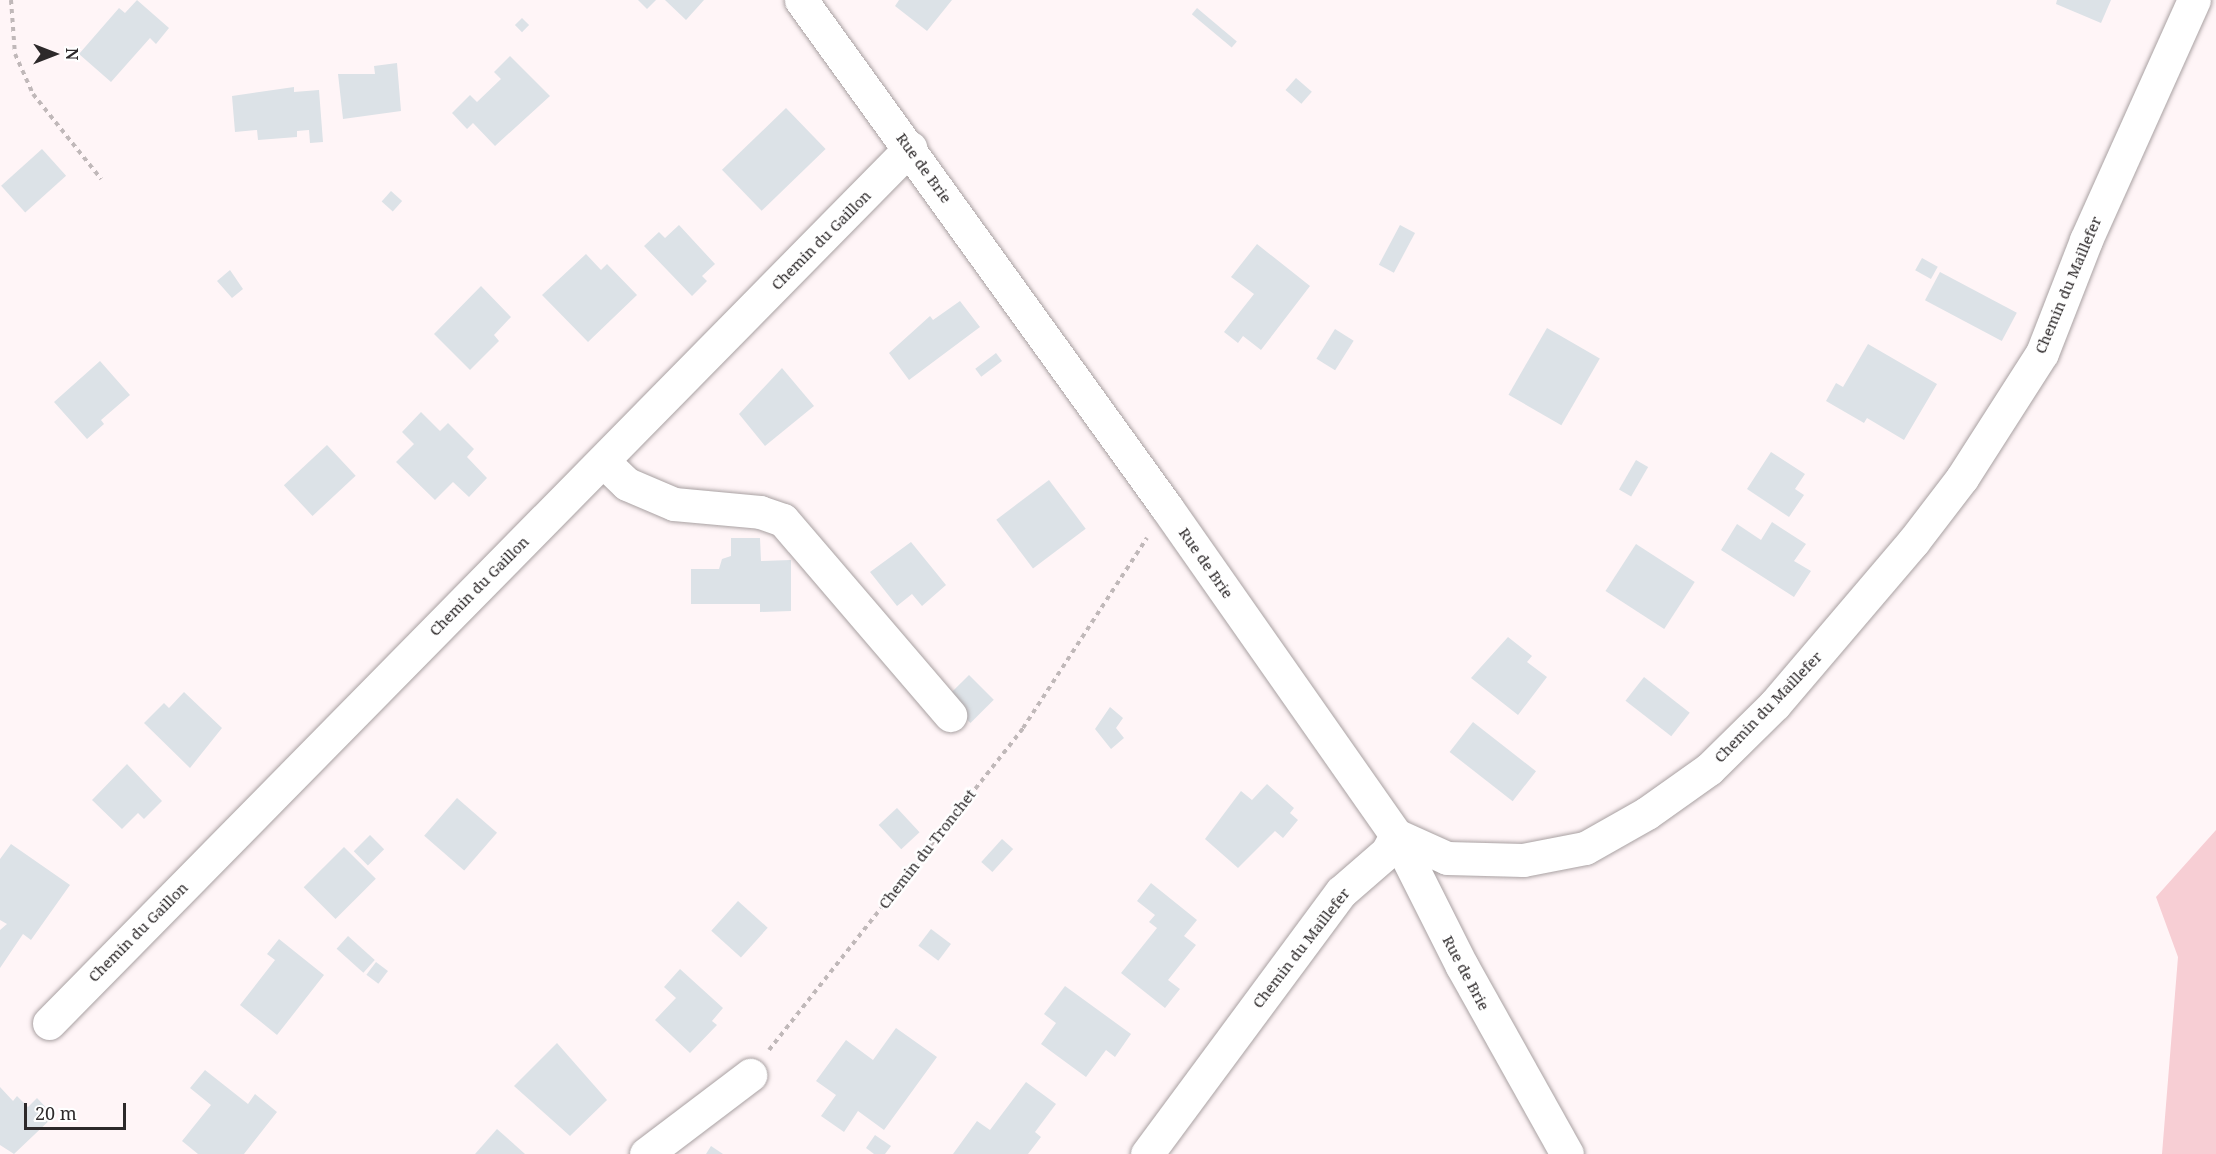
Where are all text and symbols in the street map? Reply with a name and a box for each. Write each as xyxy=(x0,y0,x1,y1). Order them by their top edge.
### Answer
north arrow xyxy=(24,24,84,84)
text: N xyxy=(61,48,83,60)
street label: Rue de Brie xyxy=(893,129,955,207)
street label: Chemin du Gaillon xyxy=(767,186,875,294)
street label: Chemin du Maillefer xyxy=(2031,214,2105,356)
street label: Rue de Brie xyxy=(1175,524,1237,602)
street label: Chemin du Gaillon xyxy=(425,532,533,640)
street label: Chemin du Maillefer xyxy=(1710,648,1826,766)
street label: Chemin du Tronchet xyxy=(875,786,979,912)
street label: Chemin du Gaillon xyxy=(84,878,192,986)
street label: Chemin du Maillefer xyxy=(1249,884,1353,1012)
street label: Rue de Brie xyxy=(1439,933,1493,1013)
scale bar xyxy=(27,1091,129,1129)
text: 20 m xyxy=(35,1101,77,1125)

